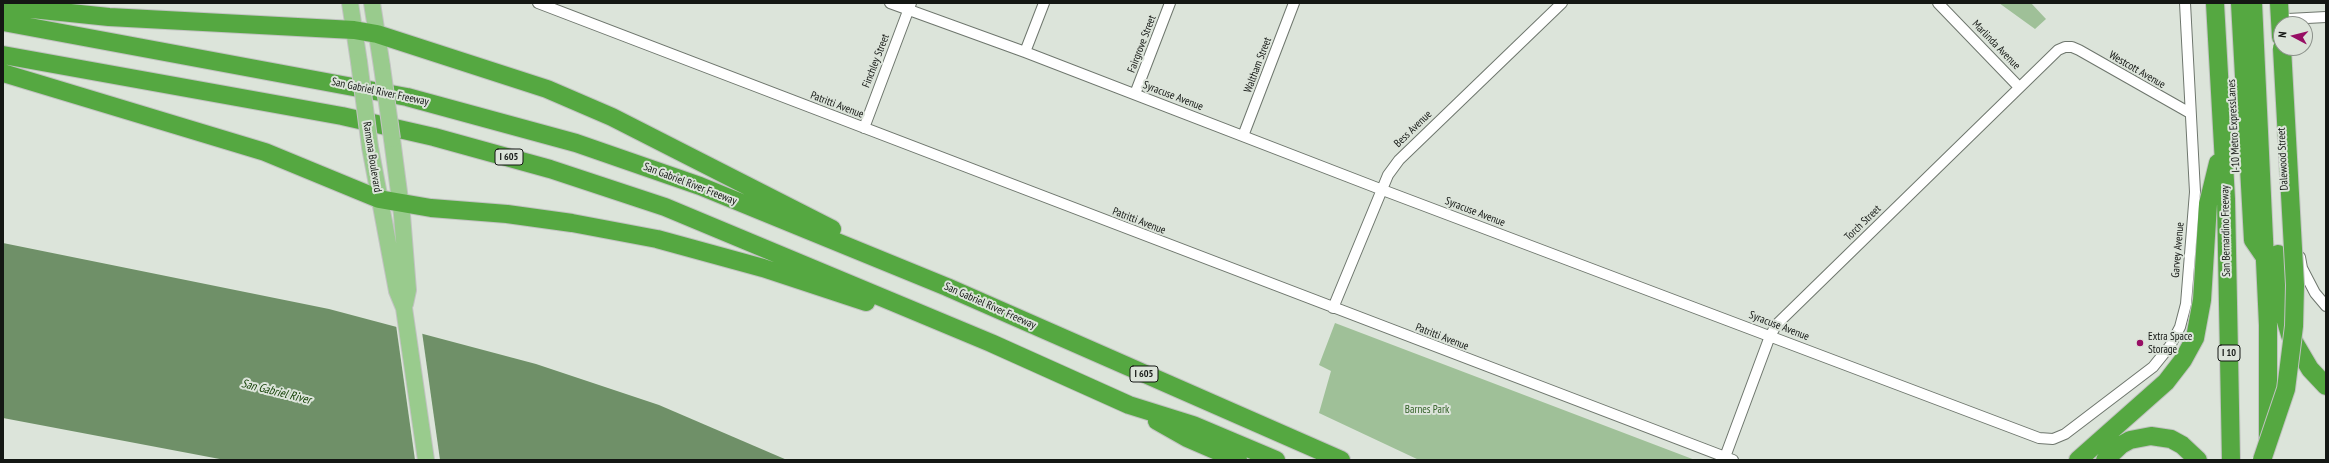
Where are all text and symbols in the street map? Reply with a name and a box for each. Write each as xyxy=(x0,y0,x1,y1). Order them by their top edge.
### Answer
street label: Fairgrove Street xyxy=(1125,13,1159,75)
north arrow xyxy=(2273,16,2313,56)
street label: Marlinda Avenue xyxy=(1969,18,2023,72)
text: N xyxy=(2275,31,2289,38)
street label: Finchley Street xyxy=(860,32,892,90)
street label: Waltham Street xyxy=(1241,35,1275,95)
street label: Westcott Avenue xyxy=(2106,49,2168,91)
street label: San Gabriel River Freeway xyxy=(330,75,430,109)
street label: Syracuse Avenue xyxy=(1141,78,1205,114)
street label: I-10 Metro ExpressLanes xyxy=(2225,79,2243,173)
street label: Patritti Avenue xyxy=(808,89,866,121)
street label: Bess Avenue xyxy=(1391,108,1435,150)
street label: Ramona Boulevard xyxy=(360,121,384,193)
street label: Dalewood Street xyxy=(2275,127,2291,191)
road number: I 605 xyxy=(495,149,523,165)
street label: San Gabriel River Freeway xyxy=(641,160,739,208)
street label: San Bernardino Freeway xyxy=(2219,185,2233,277)
street label: Syracuse Avenue xyxy=(1443,194,1507,230)
street label: Torch Street xyxy=(1842,202,1884,244)
street label: Patritti Avenue xyxy=(1110,205,1168,237)
street label: Garvey Avenue xyxy=(2169,222,2187,278)
street label: San Gabriel River Freeway xyxy=(942,280,1038,332)
street label: Syracuse Avenue xyxy=(1747,308,1811,344)
street label: Patritti Avenue xyxy=(1413,321,1471,353)
place label: Extra Space Storage xyxy=(2148,330,2192,356)
marker: Extra Space Storage xyxy=(2135,338,2145,348)
road number: I 10 xyxy=(2218,345,2240,361)
road number: I 605 xyxy=(1130,366,1158,382)
water label: San Gabriel River xyxy=(240,376,312,408)
park label: Barnes Park xyxy=(1405,403,1449,417)

